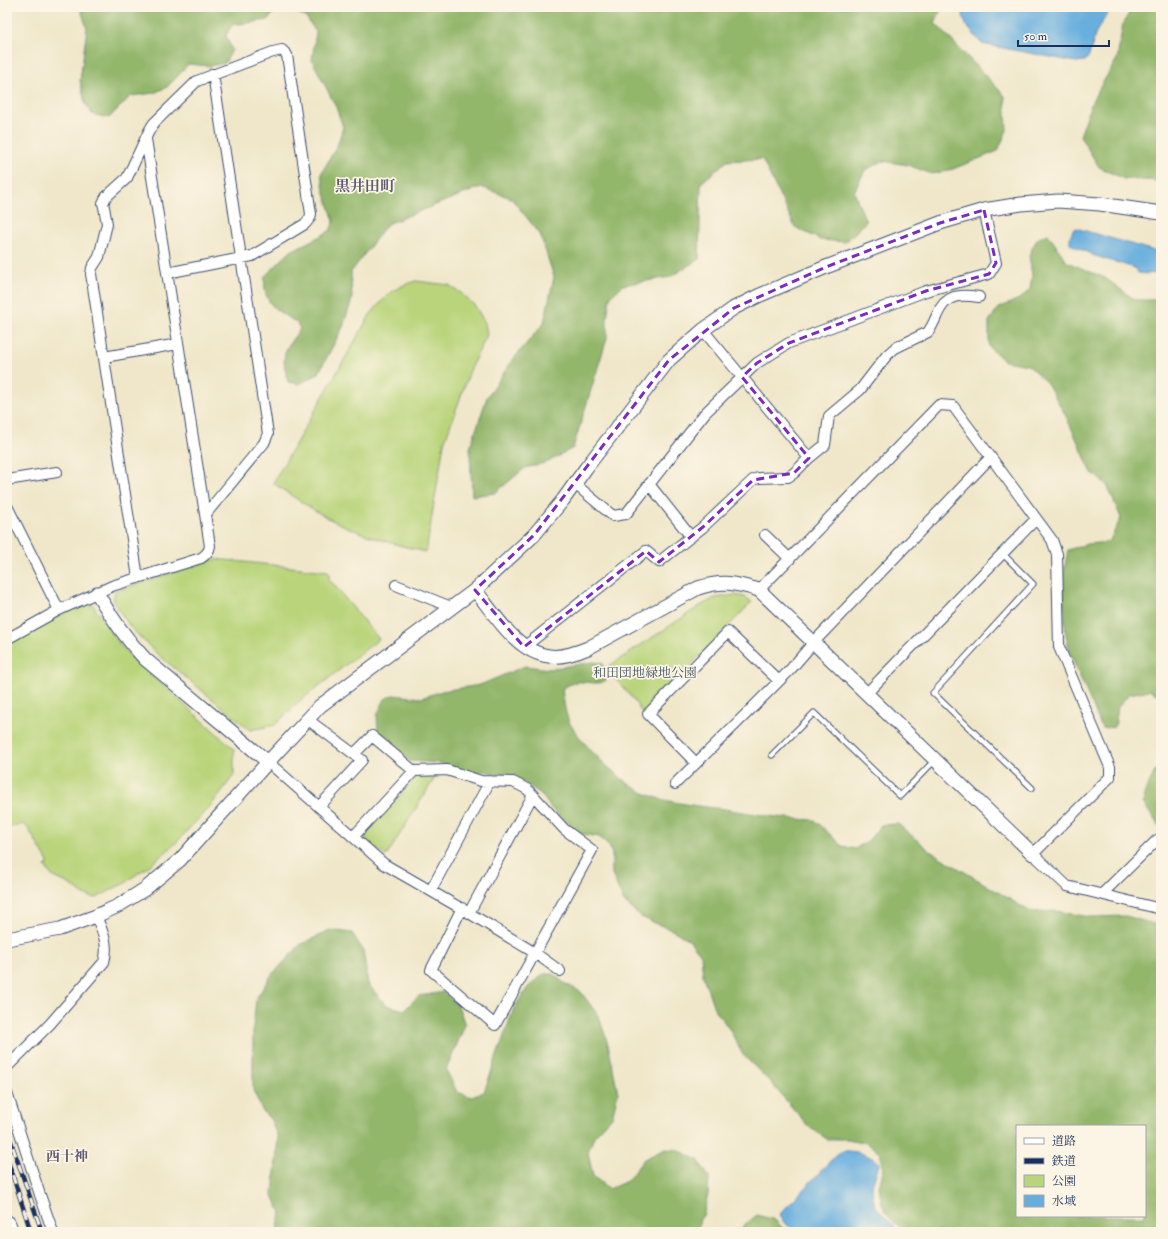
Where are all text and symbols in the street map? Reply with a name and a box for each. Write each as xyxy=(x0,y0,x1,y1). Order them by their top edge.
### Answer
scale bar xyxy=(1018,22,1109,48)
text: 50 m xyxy=(1024,29,1048,44)
district label: 黒井田町 xyxy=(335,177,395,196)
park label: 和田団地緑地公園 xyxy=(593,665,697,681)
legend xyxy=(1016,1125,1146,1217)
text: 道路 xyxy=(1052,1134,1076,1149)
district label: 西十神 xyxy=(46,1148,88,1165)
text: 鉄道 xyxy=(1051,1154,1076,1169)
text: 公園 xyxy=(1052,1174,1076,1189)
text: 水域 xyxy=(1052,1194,1076,1209)

